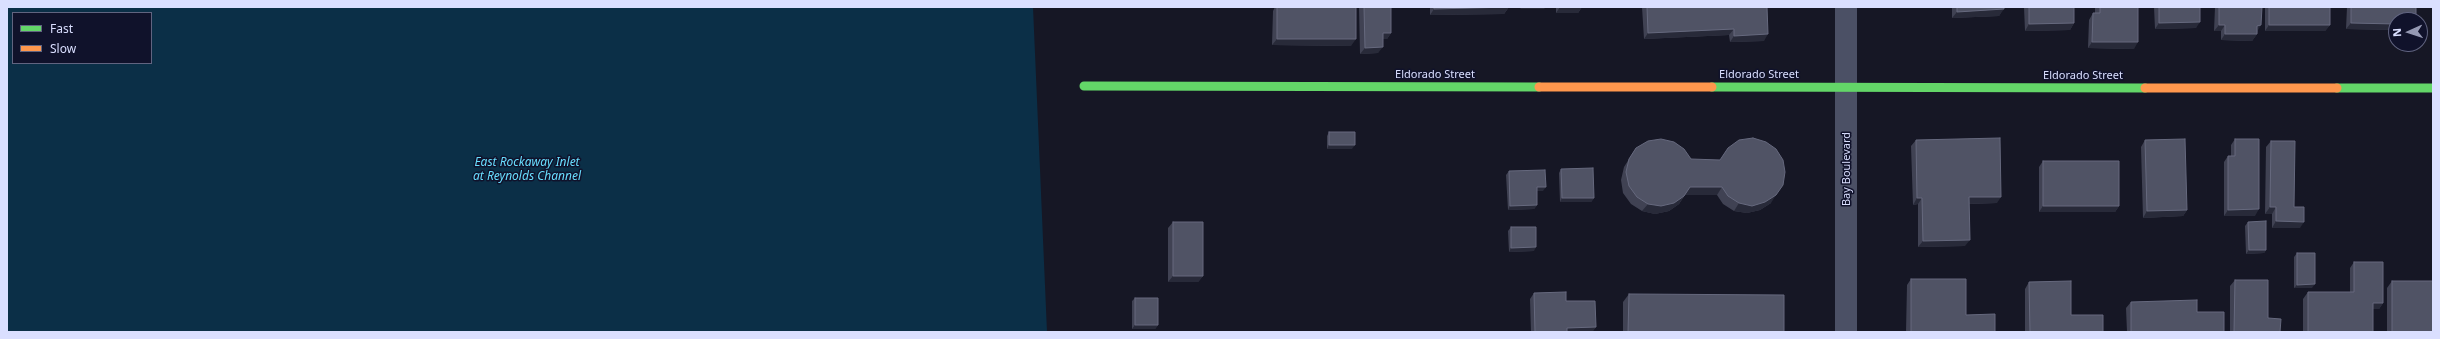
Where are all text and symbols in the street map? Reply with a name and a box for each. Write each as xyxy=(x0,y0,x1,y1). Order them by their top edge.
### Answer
legend xyxy=(12,12,152,64)
north arrow xyxy=(2388,12,2428,52)
text: Fast xyxy=(50,20,73,37)
text: N xyxy=(2389,28,2404,37)
text: Slow xyxy=(50,40,76,57)
street label: Eldorado Street xyxy=(1395,68,1475,82)
street label: Eldorado Street xyxy=(1719,68,1799,82)
street label: Eldorado Street xyxy=(2043,69,2123,83)
street label: Bay Boulevard xyxy=(1840,132,1854,206)
water label: East Rockaway Inlet at Reynolds Channel xyxy=(473,156,581,184)

